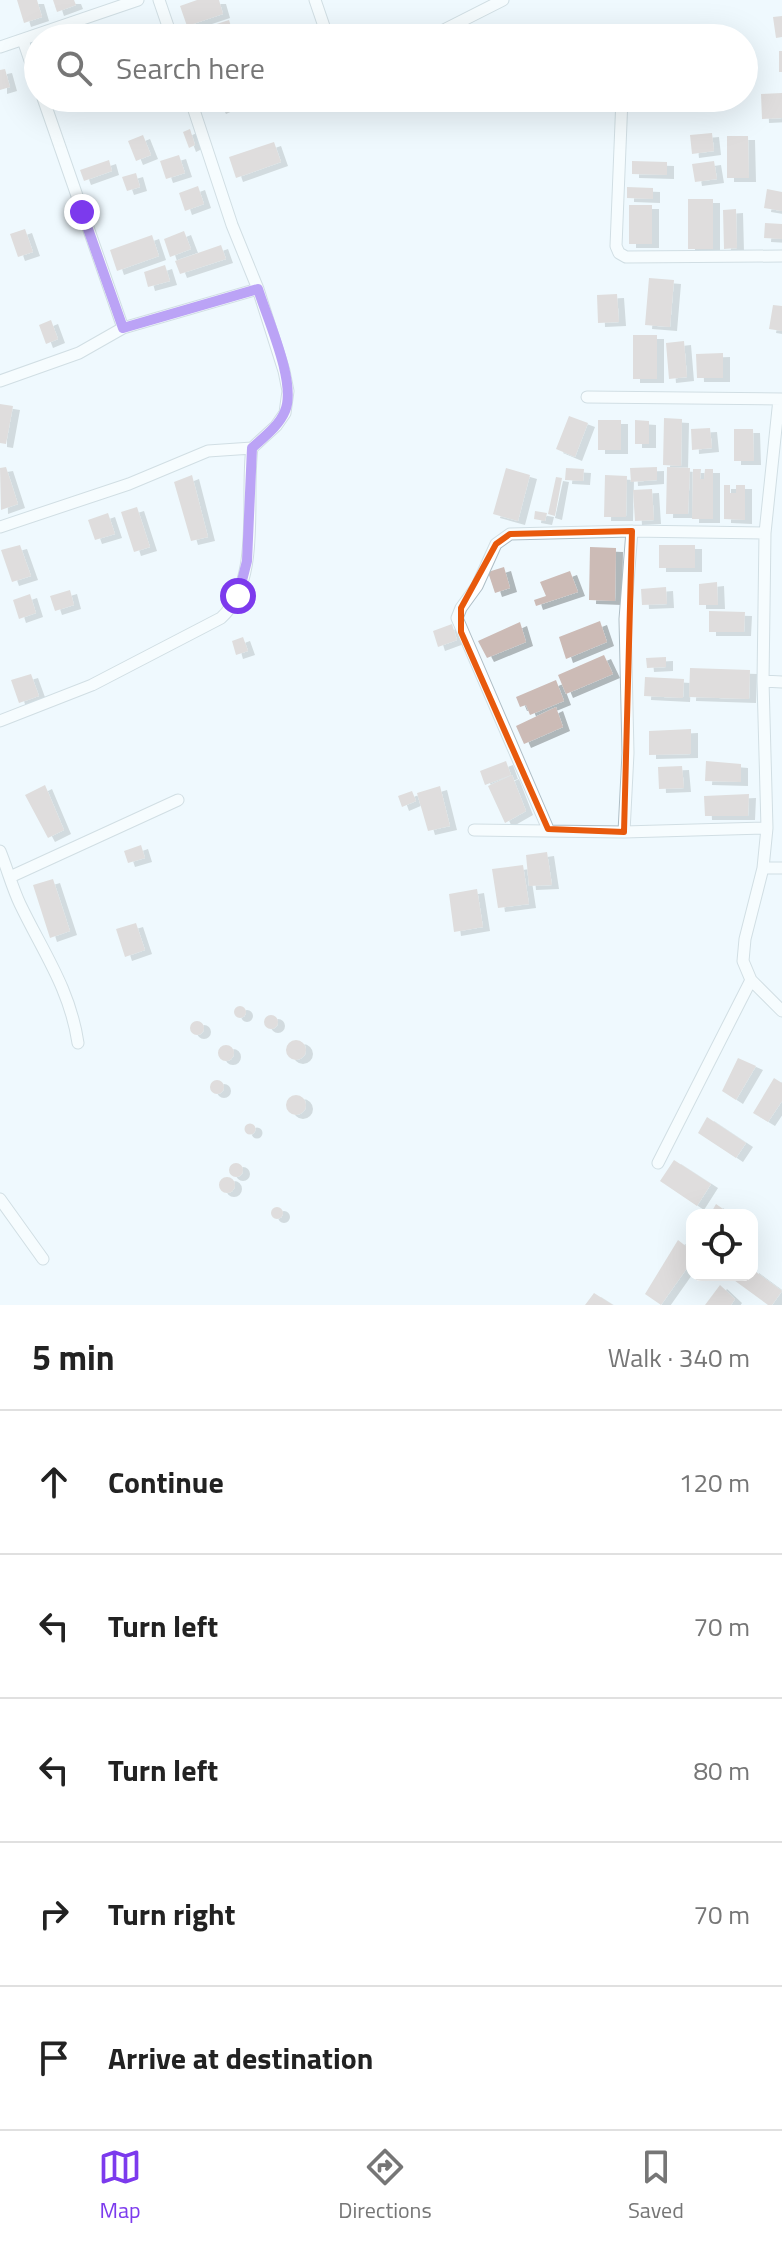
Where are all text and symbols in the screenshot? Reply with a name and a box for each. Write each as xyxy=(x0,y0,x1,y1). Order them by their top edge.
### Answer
search box xyxy=(24,24,758,112)
text: Search here xyxy=(116,45,265,91)
icon: search xyxy=(52,46,96,90)
route end xyxy=(64,194,100,230)
route start xyxy=(220,578,256,614)
map controls xyxy=(686,1209,758,1281)
button: locate xyxy=(686,1209,758,1281)
text: 5 min xyxy=(32,1331,115,1383)
text: Walk · 340 m xyxy=(608,1338,750,1377)
text: Continue xyxy=(108,1459,224,1505)
icon: ahead xyxy=(32,1460,76,1504)
text: 120 m xyxy=(679,1463,750,1502)
text: Turn left xyxy=(108,1603,218,1649)
icon: left xyxy=(32,1604,76,1648)
text: 70 m xyxy=(693,1607,750,1646)
text: Turn left xyxy=(108,1747,218,1793)
icon: left xyxy=(32,1748,76,1792)
text: 80 m xyxy=(693,1751,750,1790)
text: Turn right xyxy=(108,1891,236,1937)
icon: right xyxy=(32,1892,76,1936)
text: 70 m xyxy=(693,1895,750,1934)
text: Arrive at destination xyxy=(108,2035,373,2081)
icon: arrive xyxy=(32,2036,76,2080)
tab: Map xyxy=(98,2145,142,2227)
tab: Directions xyxy=(338,2145,432,2227)
tab: Saved xyxy=(628,2145,684,2227)

